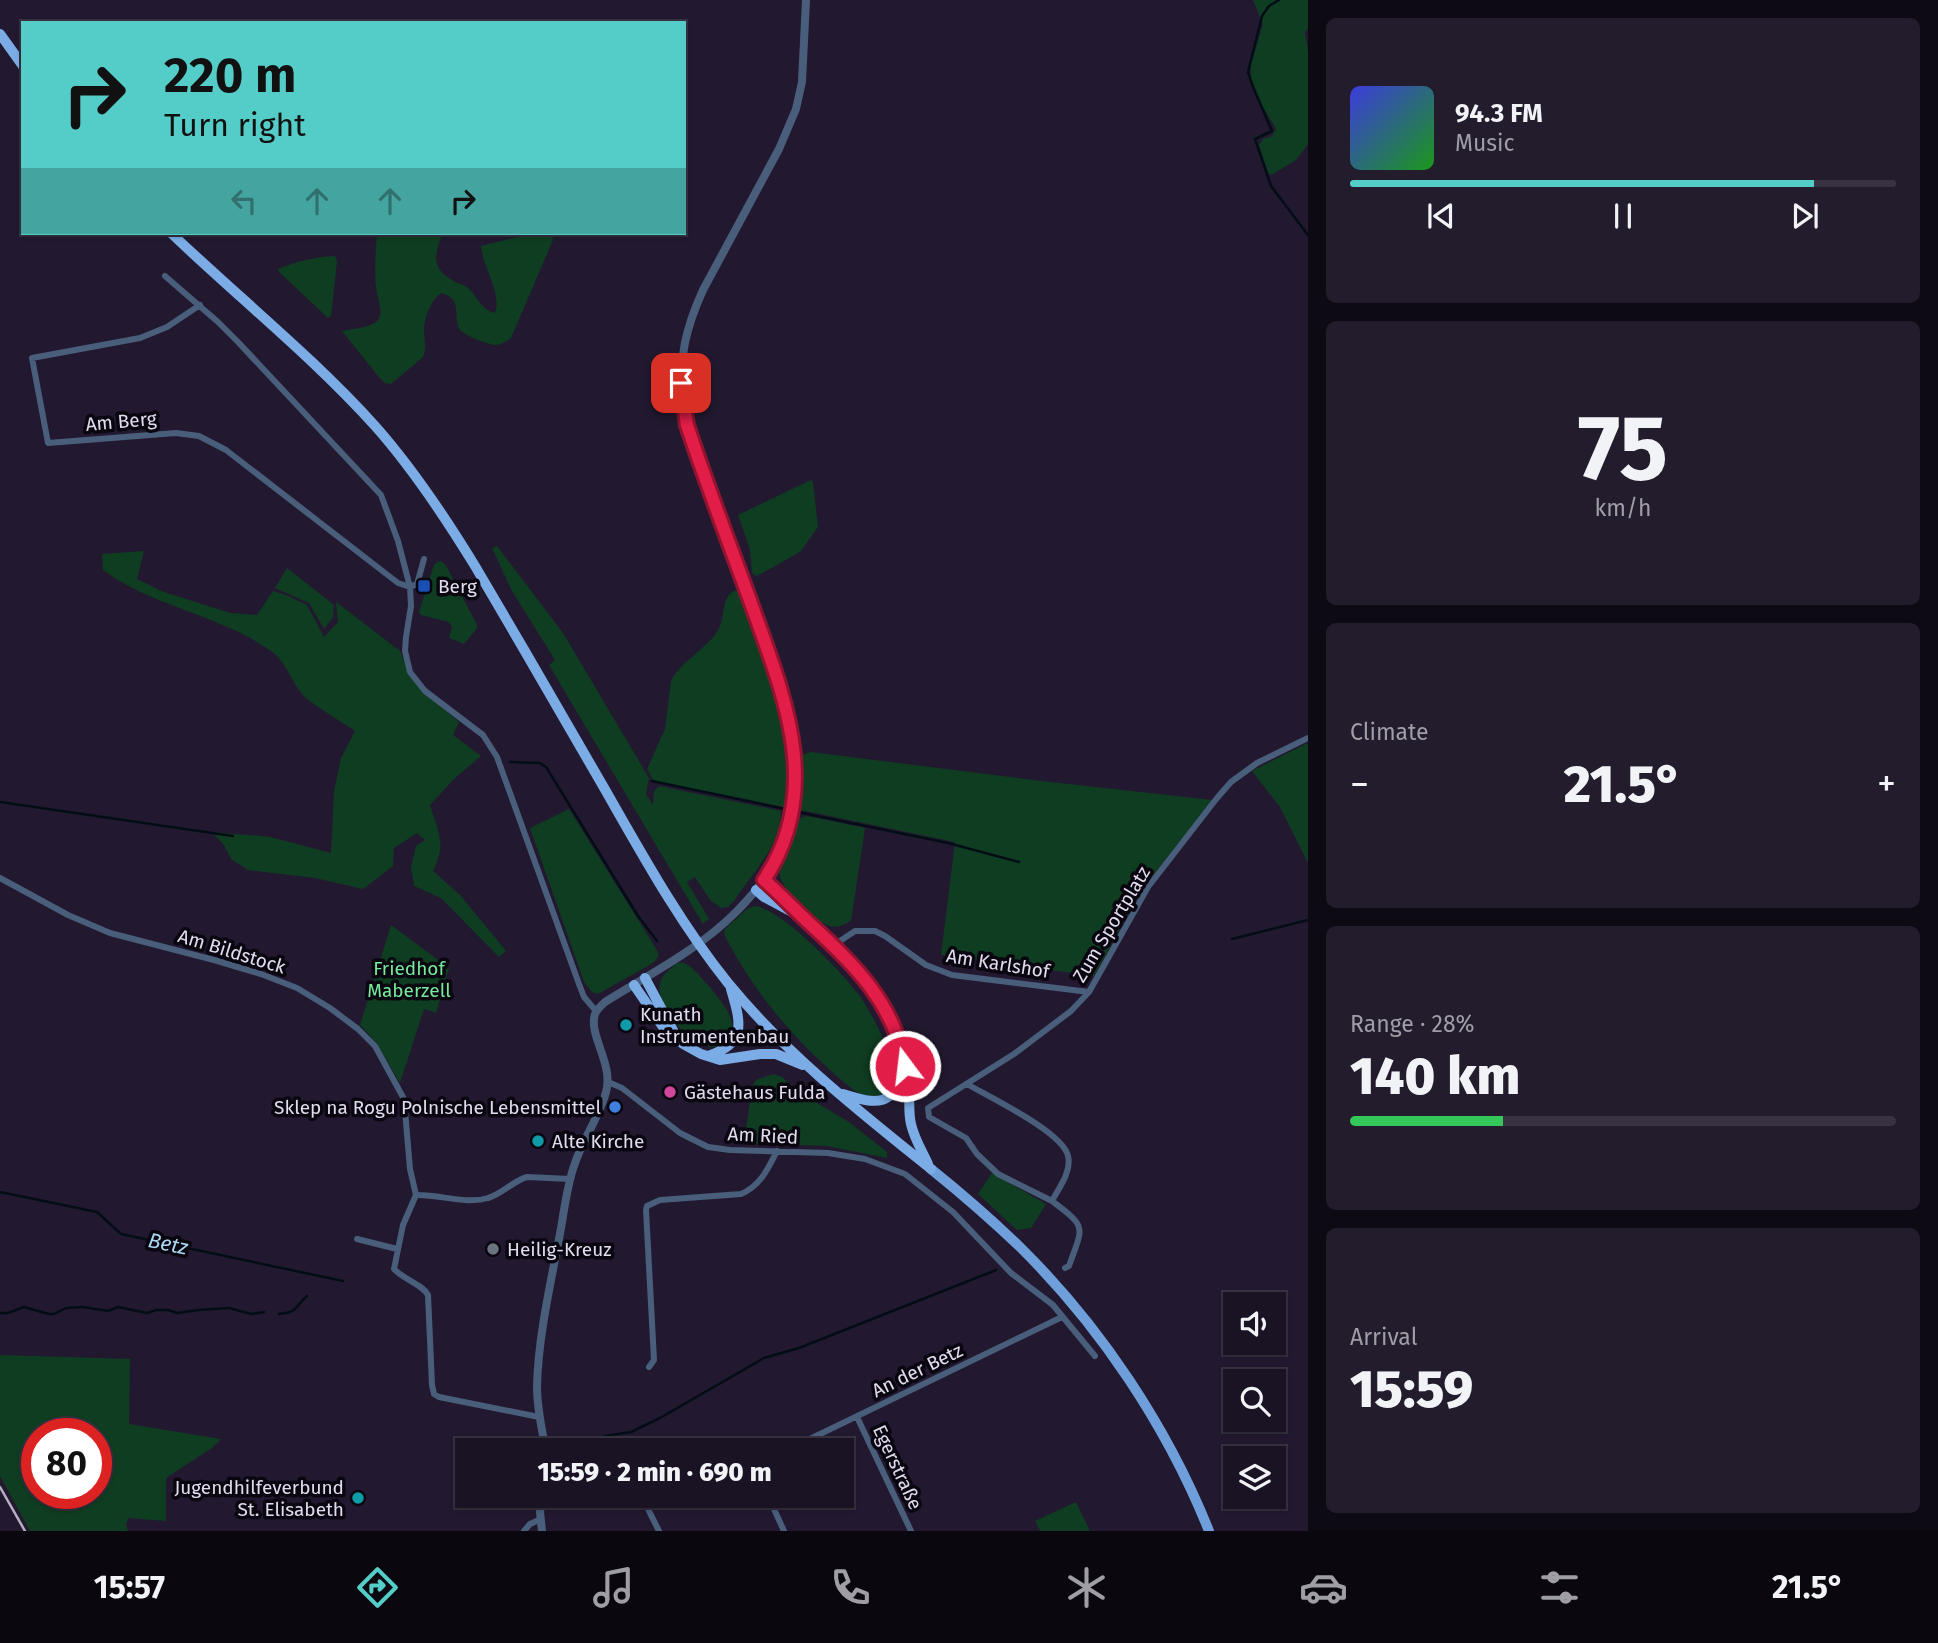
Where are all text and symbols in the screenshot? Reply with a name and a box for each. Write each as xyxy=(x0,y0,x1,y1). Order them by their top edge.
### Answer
text: 220 m xyxy=(164,46,296,105)
icon: right xyxy=(49,49,140,140)
text: 94.3 FM xyxy=(1455,98,1543,129)
text: Turn right xyxy=(164,106,306,144)
text: Music xyxy=(1455,129,1515,157)
icon: left xyxy=(225,182,263,220)
icon: ahead xyxy=(298,182,336,220)
icon: ahead xyxy=(371,182,409,220)
icon: right xyxy=(444,182,482,220)
icon: previous xyxy=(1422,197,1460,235)
icon: pause xyxy=(1604,197,1642,235)
icon: next xyxy=(1786,197,1824,235)
pin xyxy=(651,353,711,413)
icon: arrive xyxy=(662,364,700,402)
text: 75 xyxy=(1578,394,1668,503)
street label: Am Berg xyxy=(85,407,158,436)
text: km/h xyxy=(1595,494,1651,522)
place label: Berg xyxy=(438,575,477,598)
marker: Berg xyxy=(416,578,432,594)
text: Climate xyxy=(1350,718,1429,746)
text: 21.5° xyxy=(1564,753,1682,816)
text: − xyxy=(1350,761,1369,807)
text: + xyxy=(1877,761,1896,807)
street label: Zum Sportplatz xyxy=(1068,862,1155,986)
street label: Am Bildstock xyxy=(175,924,289,979)
street label: Am Karlshof xyxy=(945,944,1053,983)
park label: Friedhof Maberzell xyxy=(367,957,451,1002)
place label: Kunath Instrumentenbau xyxy=(640,1003,789,1048)
text: Range · 28% xyxy=(1350,1010,1475,1038)
marker: Kunath Instrumentenbau xyxy=(618,1017,634,1033)
position arrow xyxy=(868,1029,942,1103)
text: 140 km xyxy=(1350,1045,1520,1108)
place label: Gästehaus Fulda xyxy=(684,1081,825,1104)
marker: Gästehaus Fulda xyxy=(662,1084,678,1100)
place label: Sklep na Rogu Polnische Lebensmittel xyxy=(274,1096,601,1119)
marker: Sklep na Rogu Polnische Lebensmittel xyxy=(607,1099,623,1115)
street label: Am Ried xyxy=(727,1122,799,1149)
place label: Alte Kirche xyxy=(552,1130,644,1153)
marker: Alte Kirche xyxy=(530,1133,546,1149)
water label: Betz xyxy=(146,1227,191,1261)
place label: Heilig-Kreuz xyxy=(507,1238,612,1261)
marker: Heilig-Kreuz xyxy=(485,1241,501,1257)
map controls xyxy=(1223,1292,1286,1509)
button: sound xyxy=(1223,1292,1286,1355)
text: Arrival xyxy=(1350,1323,1417,1351)
street label: An der Betz xyxy=(868,1339,966,1402)
text: 15:59 xyxy=(1350,1358,1473,1421)
button: search xyxy=(1223,1369,1286,1432)
speed limit sign: 80 xyxy=(21,1418,112,1509)
street label: Egerstraße xyxy=(868,1421,927,1513)
button: layers xyxy=(1223,1446,1286,1509)
text: 15:59 · 2 min · 690 m xyxy=(537,1457,772,1488)
place label: Jugendhilfeverbund St. Elisabeth xyxy=(174,1476,344,1521)
marker: Jugendhilfeverbund St. Elisabeth xyxy=(350,1490,366,1506)
icon: directions xyxy=(353,1563,402,1612)
icon: music xyxy=(589,1563,638,1612)
icon: phone xyxy=(826,1563,875,1612)
icon: climate xyxy=(1062,1563,1111,1612)
icon: car xyxy=(1299,1563,1348,1612)
icon: filters xyxy=(1535,1563,1584,1612)
text: 15:57 xyxy=(94,1568,165,1606)
text: 21.5° xyxy=(1772,1568,1844,1606)

